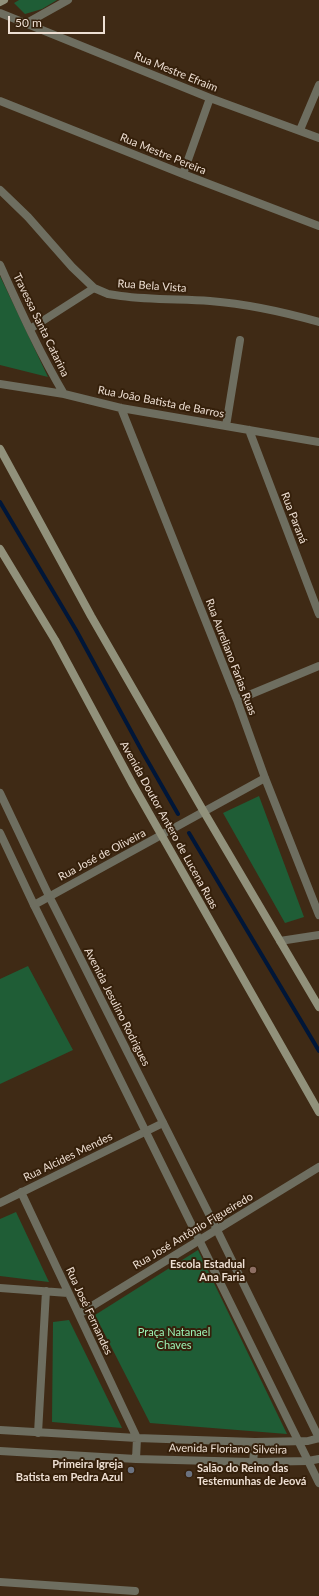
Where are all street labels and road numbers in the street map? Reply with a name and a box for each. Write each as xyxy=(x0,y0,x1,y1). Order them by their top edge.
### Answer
street label: Rua Mestre Efraim xyxy=(132,49,220,95)
street label: Rua Mestre Pereira xyxy=(118,131,208,177)
street label: Travessa Santa Catarina xyxy=(10,271,72,379)
street label: Rua Bela Vista xyxy=(117,277,187,295)
street label: Rua João Batista de Barros xyxy=(97,383,225,421)
street label: Rua Paraná xyxy=(278,490,310,546)
street label: Rua Aureliano Farias Ruas xyxy=(203,597,259,717)
street label: Avenida Doutor Antero de Lucena Ruas xyxy=(117,739,221,911)
street label: Rua José de Oliveira xyxy=(56,826,148,884)
street label: Avenida Jesulino Rodrigues xyxy=(81,946,153,1068)
street label: Rua Alcides Mendes xyxy=(21,1130,115,1184)
street label: Rua José Antônio Figueiredo xyxy=(131,1190,255,1272)
street label: Rua José Fernandes xyxy=(63,1265,115,1357)
street label: Avenida Floriano Silveira xyxy=(169,1441,287,1457)

